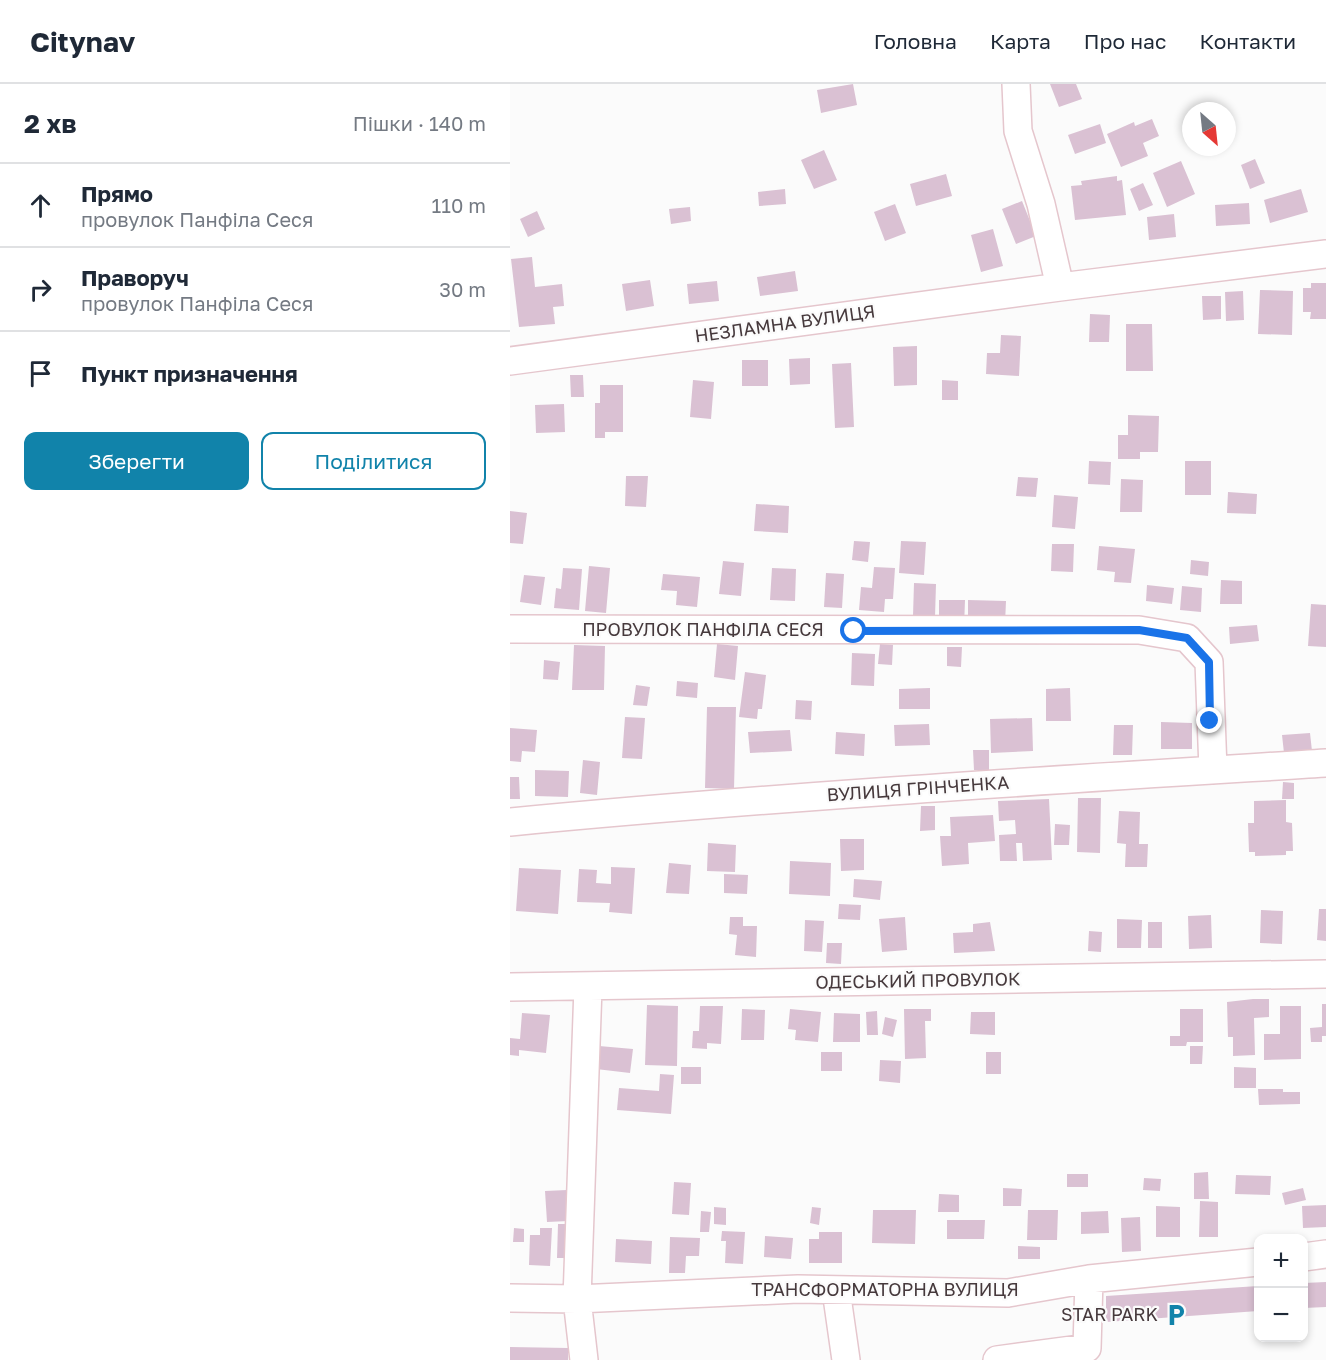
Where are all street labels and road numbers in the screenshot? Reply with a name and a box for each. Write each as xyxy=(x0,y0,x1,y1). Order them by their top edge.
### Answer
street label: НЕЗЛАМНА ВУЛИЦЯ xyxy=(693,299,876,347)
street label: ПРОВУЛОК ПАНФІЛА СЕСЯ xyxy=(582,618,824,640)
street label: ВУЛИЦЯ ГРІНЧЕНКА xyxy=(826,771,1010,805)
street label: ОДЕСЬКИЙ ПРОВУЛОК xyxy=(815,967,1021,993)
street label: ТРАНСФОРМАТОРНА ВУЛИЦЯ xyxy=(751,1278,1019,1300)

